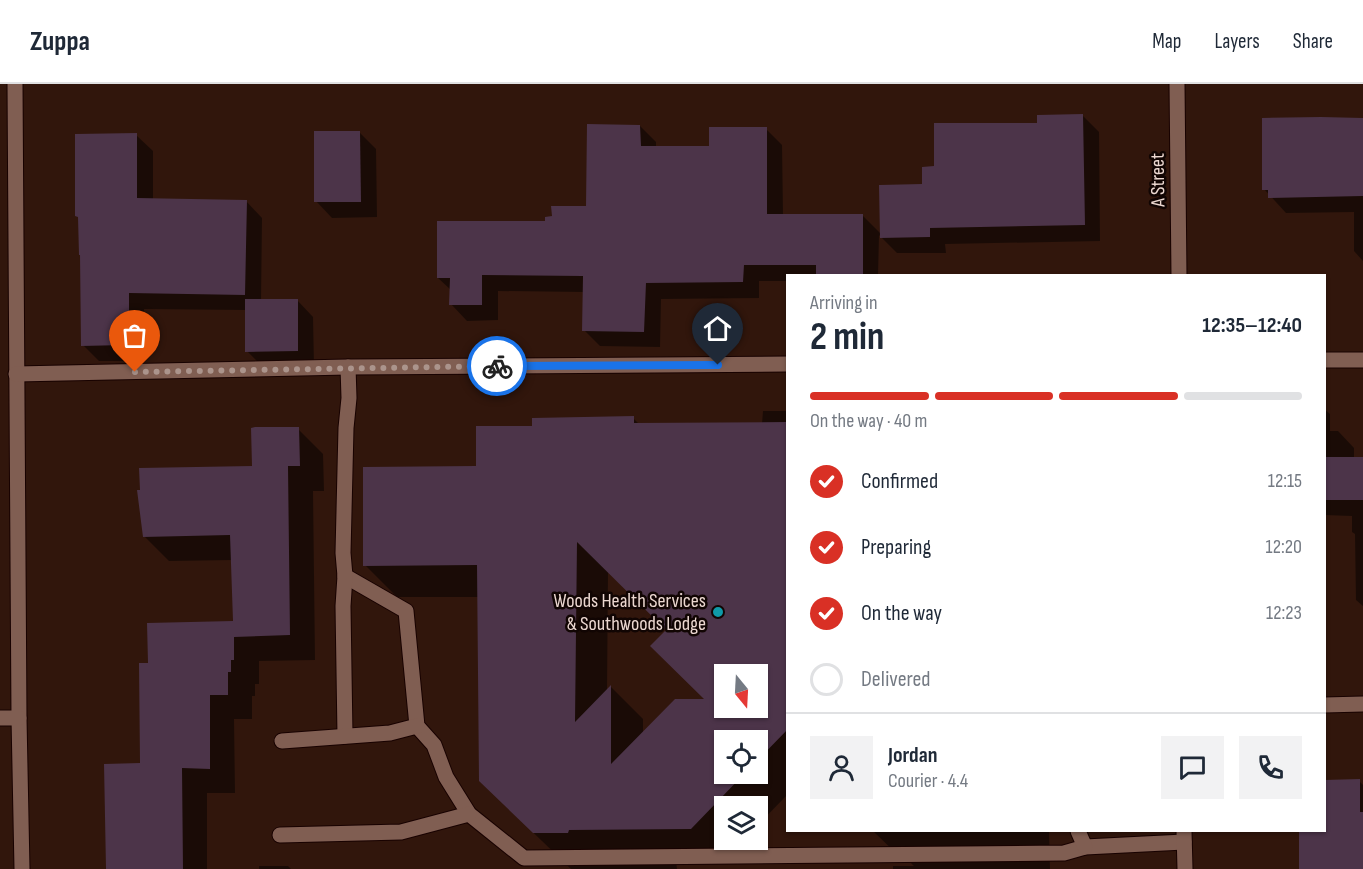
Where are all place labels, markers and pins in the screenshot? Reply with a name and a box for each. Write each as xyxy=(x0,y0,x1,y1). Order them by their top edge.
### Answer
pin xyxy=(692,303,743,365)
pin xyxy=(109,310,160,372)
place label: Woods Health Services & Southwoods Lodge xyxy=(553,589,706,636)
marker: Woods Health Services & Southwoods Lodge xyxy=(711,605,725,619)

